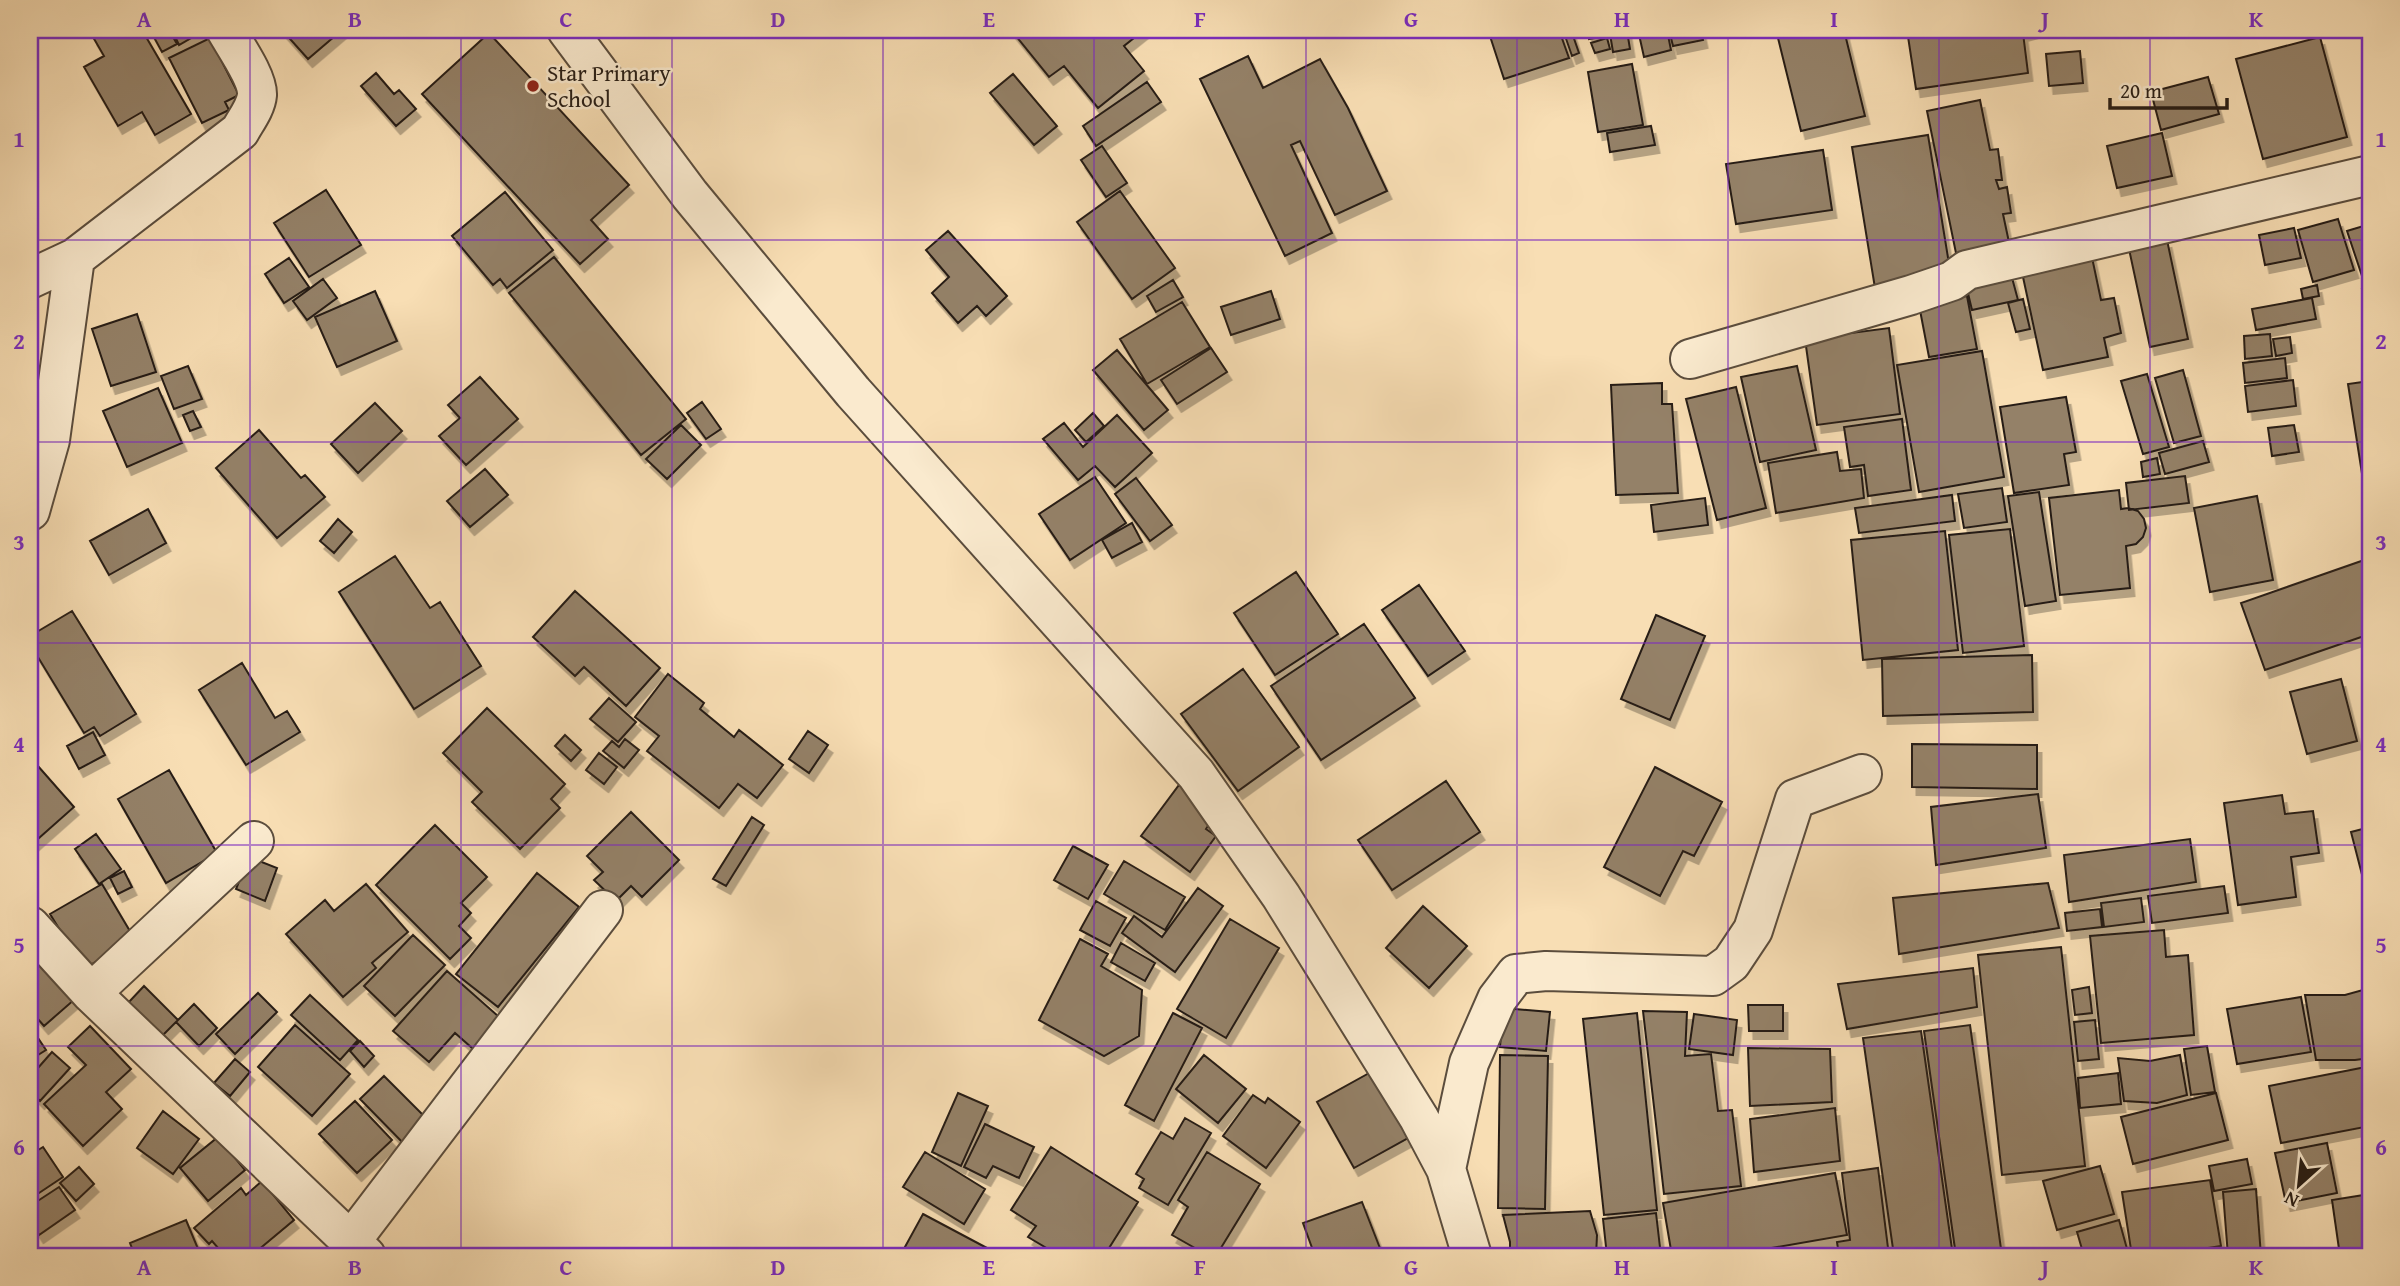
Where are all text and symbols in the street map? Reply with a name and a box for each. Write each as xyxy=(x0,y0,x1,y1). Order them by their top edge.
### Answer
text: A xyxy=(137,2,152,35)
text: B xyxy=(348,2,362,35)
text: C xyxy=(559,2,573,35)
text: D xyxy=(771,2,786,35)
text: E xyxy=(983,2,995,35)
text: F xyxy=(1194,2,1206,35)
text: G xyxy=(1404,2,1418,35)
text: H xyxy=(1614,2,1630,35)
text: I xyxy=(1830,2,1838,35)
text: J xyxy=(2037,2,2049,35)
text: K xyxy=(2249,2,2264,35)
place label: Star Primary School xyxy=(547,56,671,115)
scale bar xyxy=(2110,66,2227,110)
text: 20 m xyxy=(2120,75,2162,106)
marker: Star Primary School xyxy=(525,78,541,94)
text: 1 xyxy=(13,122,25,155)
text: 1 xyxy=(2375,122,2387,155)
text: 2 xyxy=(13,324,25,357)
text: 2 xyxy=(2375,324,2387,357)
text: 3 xyxy=(13,525,25,558)
text: 3 xyxy=(2375,525,2387,558)
text: 4 xyxy=(13,727,25,760)
text: 4 xyxy=(2375,727,2387,760)
text: 5 xyxy=(13,928,25,961)
text: 5 xyxy=(2375,928,2387,961)
text: 6 xyxy=(13,1130,25,1163)
text: 6 xyxy=(2375,1130,2387,1163)
north arrow xyxy=(2264,1150,2334,1220)
text: N xyxy=(2279,1185,2303,1216)
text: A xyxy=(137,1250,152,1283)
text: B xyxy=(348,1250,362,1283)
text: C xyxy=(559,1250,573,1283)
text: D xyxy=(771,1250,786,1283)
text: E xyxy=(983,1250,995,1283)
text: F xyxy=(1194,1250,1206,1283)
text: G xyxy=(1404,1250,1418,1283)
text: H xyxy=(1614,1250,1630,1283)
text: I xyxy=(1830,1250,1838,1283)
text: J xyxy=(2037,1250,2049,1283)
text: K xyxy=(2249,1250,2264,1283)

